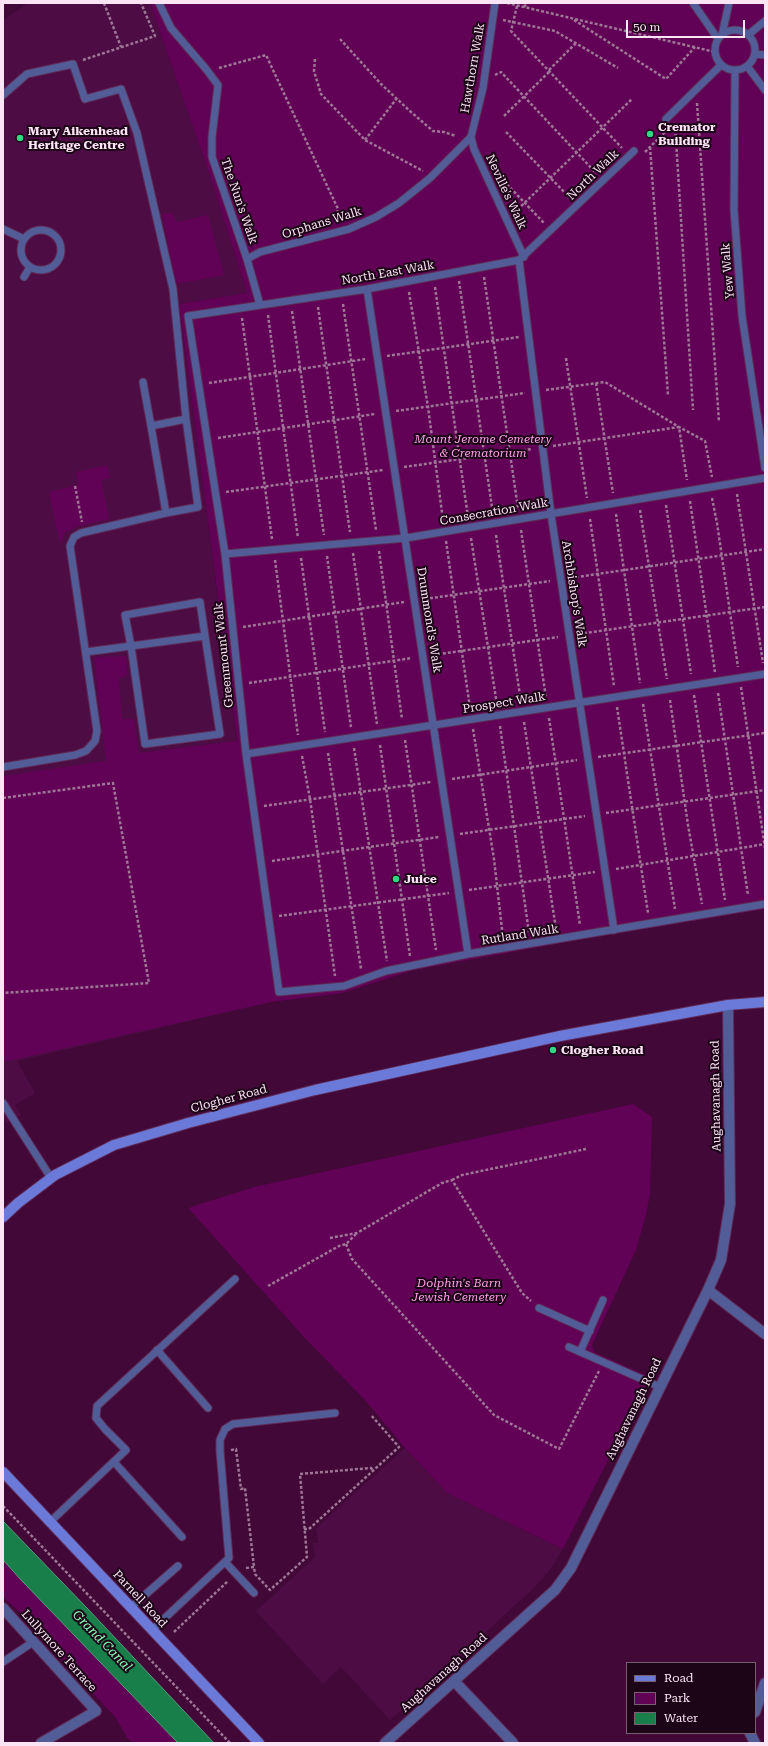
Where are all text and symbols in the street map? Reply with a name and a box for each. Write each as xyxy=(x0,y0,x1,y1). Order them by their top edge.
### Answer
scale bar xyxy=(628,12,747,38)
text: 50 m xyxy=(633,20,660,34)
street label: Hawthorn Walk xyxy=(458,22,488,114)
place label: Cremator Building xyxy=(658,120,715,148)
place label: Mary Aikenhead Heritage Centre xyxy=(28,124,128,152)
marker: Cremator Building xyxy=(645,129,655,139)
marker: Mary Aikenhead Heritage Centre xyxy=(15,133,25,143)
street label: North Walk xyxy=(564,147,622,203)
street label: Neville's Walk xyxy=(482,152,530,232)
street label: The Nun's Walk xyxy=(218,156,260,246)
street label: Orphans Walk xyxy=(280,204,364,242)
street label: Yew Walk xyxy=(718,242,738,300)
street label: North East Walk xyxy=(340,258,436,288)
park label: Mount Jerome Cemetery & Crematorium xyxy=(414,432,552,460)
street label: Consecration Walk xyxy=(439,495,549,529)
street label: Archbishop's Walk xyxy=(558,540,590,648)
street label: Drummond's Walk xyxy=(414,566,444,674)
street label: Greenmount Walk xyxy=(211,602,237,708)
street label: Prospect Walk xyxy=(461,689,547,717)
place label: Juice xyxy=(404,872,437,886)
marker: Juice xyxy=(391,874,401,884)
street label: Rutland Walk xyxy=(480,922,560,948)
street label: Aughavanagh Road xyxy=(708,1040,724,1152)
place label: Clogher Road xyxy=(561,1043,644,1057)
marker: Clogher Road xyxy=(548,1045,558,1055)
street label: Clogher Road xyxy=(189,1082,269,1116)
park label: Dolphin's Barn Jewish Cemetery xyxy=(412,1276,506,1304)
street label: Aughavanagh Road xyxy=(603,1356,665,1462)
street label: Parnell Road xyxy=(110,1567,170,1631)
street label: Lullymore Terrace xyxy=(18,1607,100,1695)
water label: Grand Canal xyxy=(69,1607,135,1675)
street label: Aughavanagh Road xyxy=(398,1630,490,1716)
legend xyxy=(626,1662,756,1734)
text: Road xyxy=(664,1671,693,1685)
text: Park xyxy=(664,1691,690,1705)
text: Water xyxy=(664,1711,698,1725)

